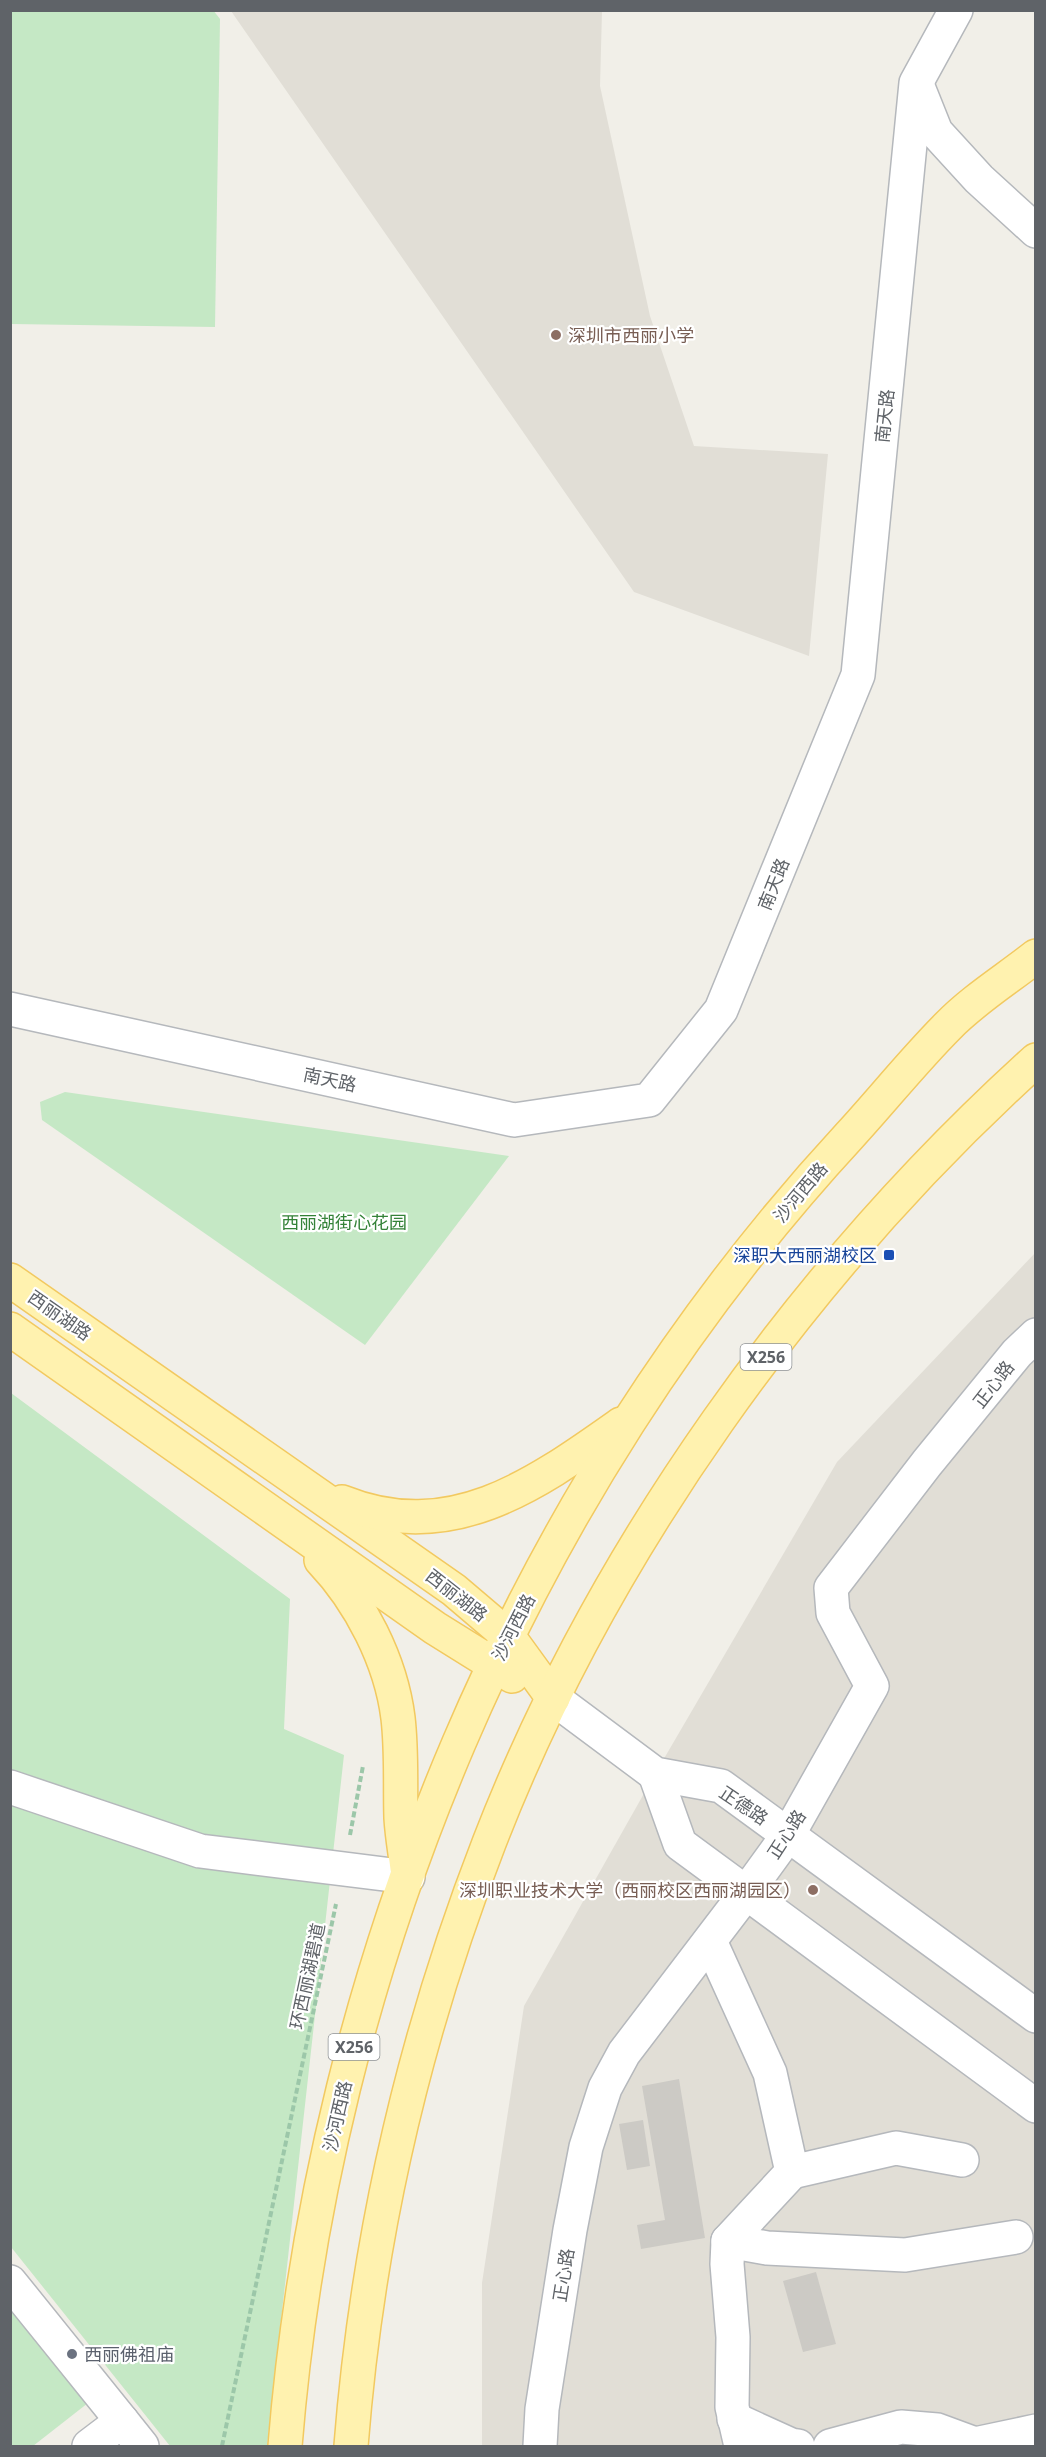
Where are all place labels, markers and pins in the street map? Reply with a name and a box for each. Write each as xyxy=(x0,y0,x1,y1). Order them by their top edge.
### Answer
place label: 深圳市西丽小学 xyxy=(568,323,694,347)
marker: 深圳市西丽小学 xyxy=(549,328,563,342)
place label: 深职大西丽湖校区 xyxy=(733,1243,877,1267)
marker: 深职大西丽湖校区 xyxy=(882,1248,896,1262)
place label: 深圳职业技术大学（西丽校区西丽湖园区） xyxy=(459,1878,801,1902)
marker: 深圳职业技术大学（西丽校区西丽湖园区） xyxy=(806,1883,820,1897)
place label: 西丽佛祖庙 xyxy=(84,2342,174,2366)
marker: 西丽佛祖庙 xyxy=(65,2347,79,2361)

